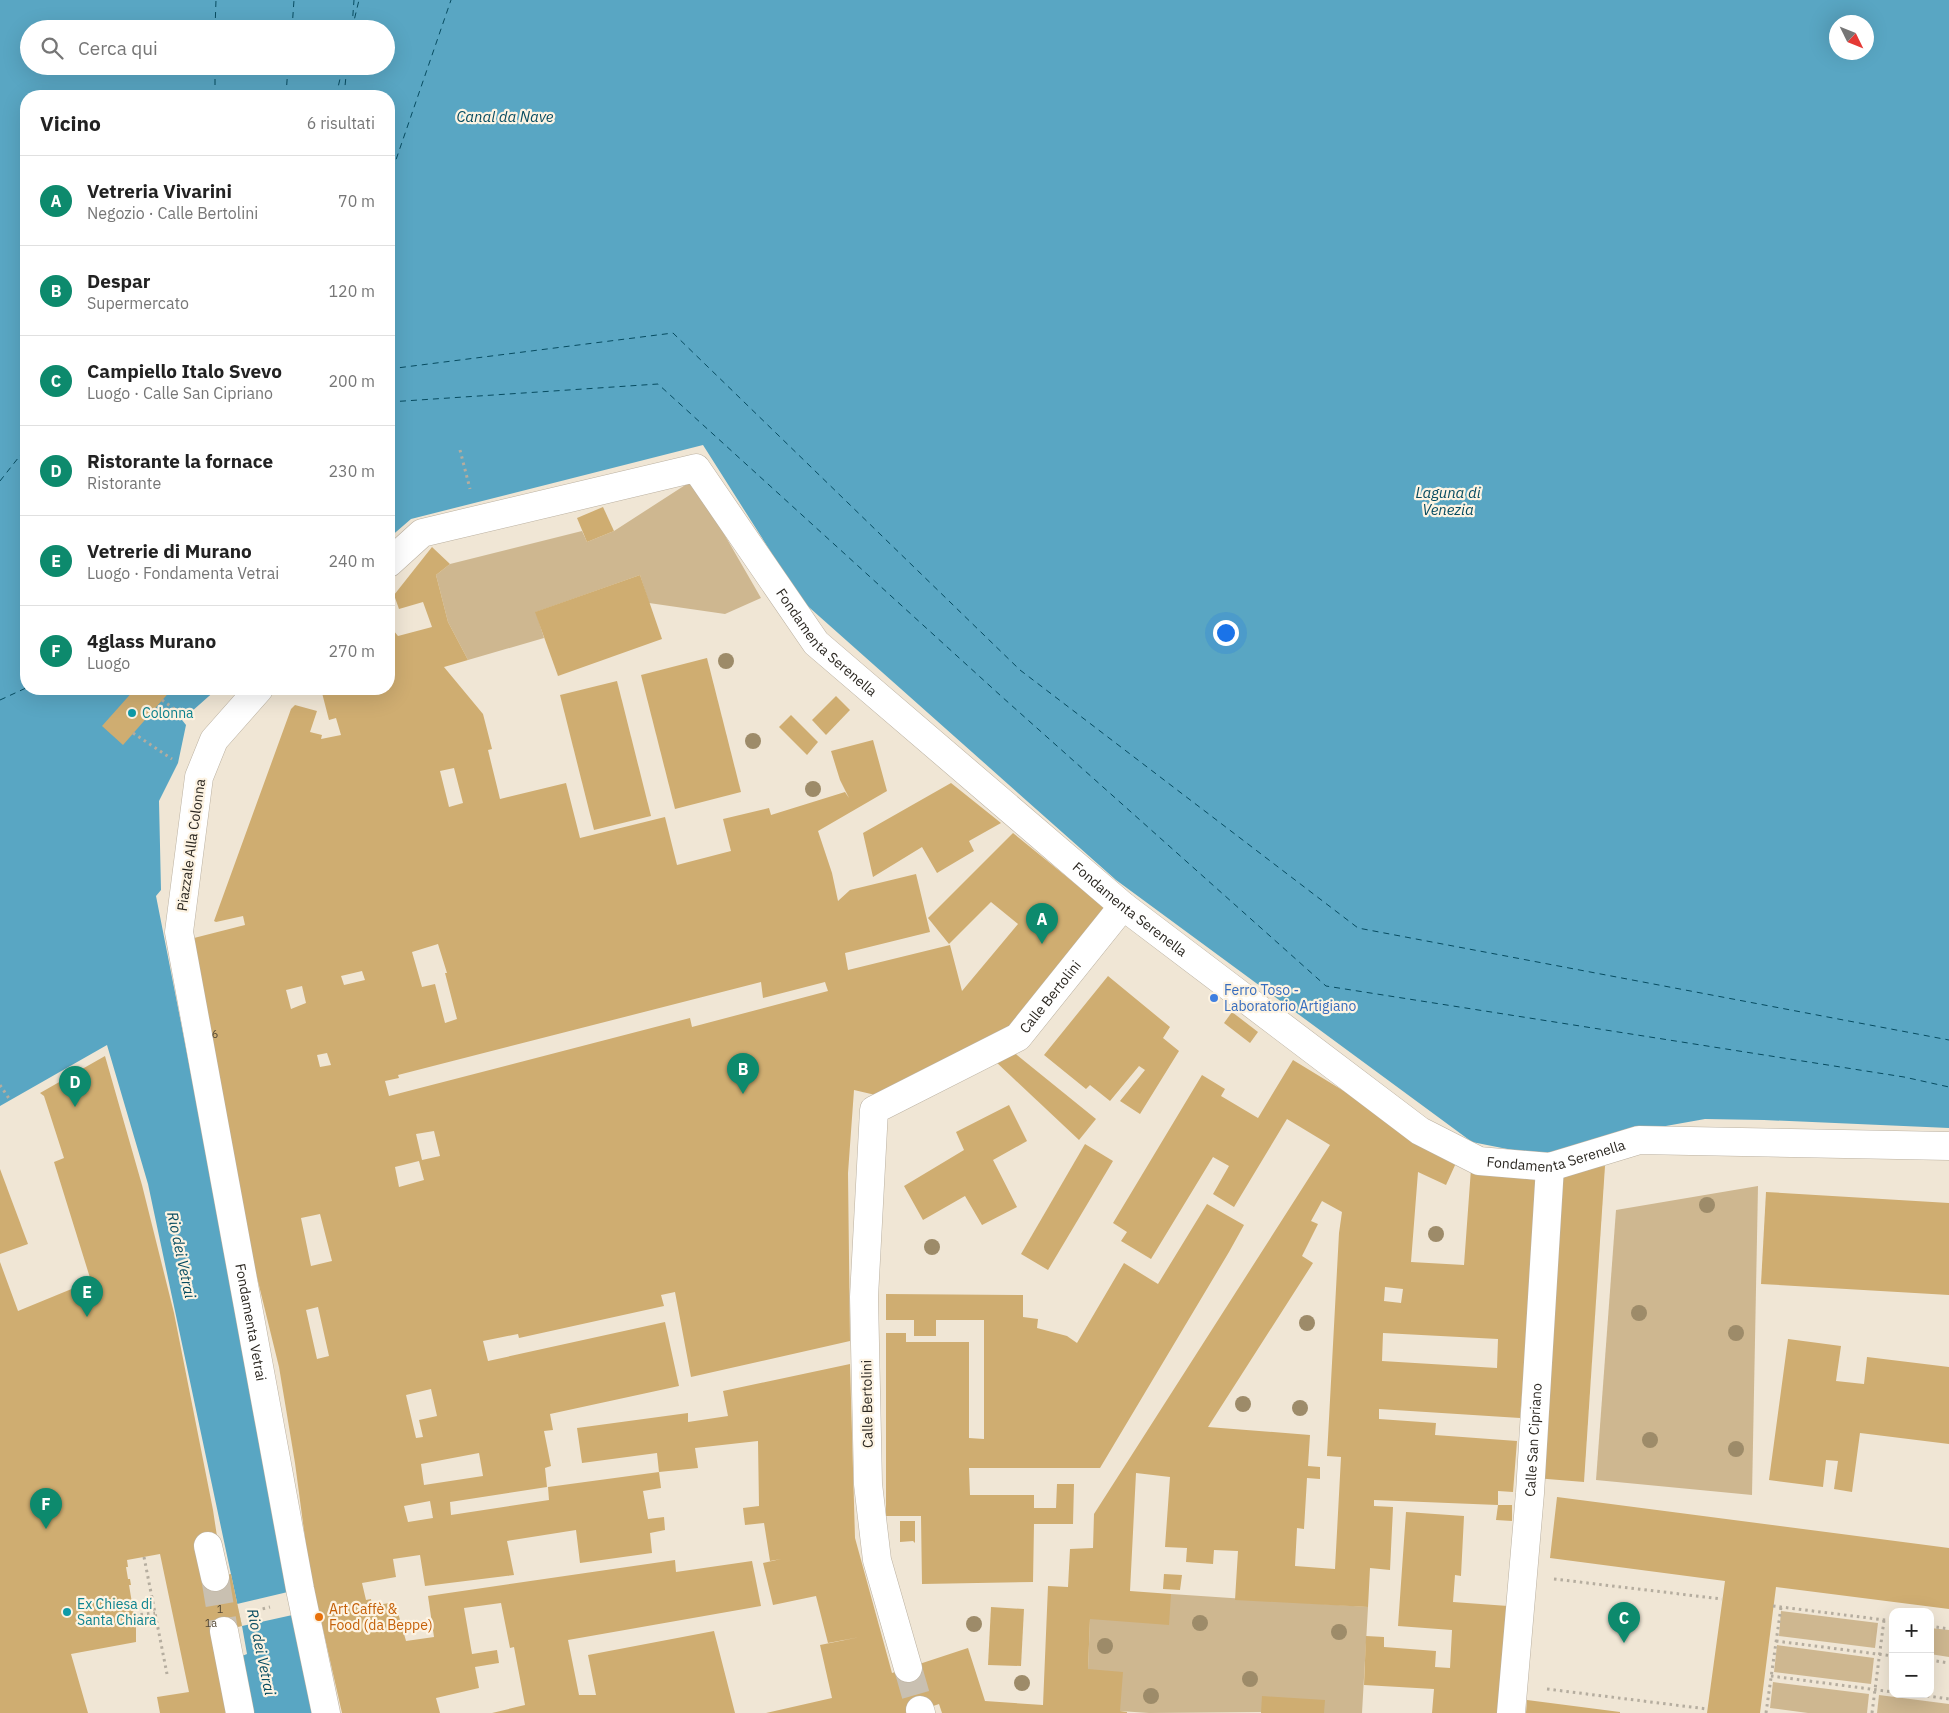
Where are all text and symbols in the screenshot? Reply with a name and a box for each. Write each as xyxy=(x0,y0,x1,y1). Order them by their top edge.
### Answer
north arrow xyxy=(1829,15,1874,60)
search box xyxy=(20,20,395,75)
icon: search xyxy=(38,34,66,62)
text: Cerca qui xyxy=(78,36,158,60)
water label: Canal da Nave xyxy=(456,107,554,126)
text: Vicino xyxy=(40,109,101,137)
text: 6 risultati xyxy=(307,113,375,133)
text: Vetreria Vivarini xyxy=(87,179,232,203)
text: A xyxy=(51,191,61,211)
text: 70 m xyxy=(338,191,375,211)
text: Negozio · Calle Bertolini xyxy=(87,203,258,223)
text: Despar xyxy=(87,269,151,293)
text: B xyxy=(51,281,61,301)
text: 120 m xyxy=(328,281,375,301)
text: Supermercato xyxy=(87,293,189,313)
text: Campiello Italo Svevo xyxy=(87,359,282,383)
text: C xyxy=(51,371,61,391)
text: 200 m xyxy=(328,371,375,391)
text: Luogo · Calle San Cipriano xyxy=(87,383,273,403)
text: Ristorante la fornace xyxy=(87,449,273,473)
text: D xyxy=(50,461,62,481)
text: 230 m xyxy=(328,461,375,481)
text: Ristorante xyxy=(87,473,161,493)
water label: Laguna di Venezia xyxy=(1415,483,1481,519)
text: Vetrerie di Murano xyxy=(87,539,252,563)
text: E xyxy=(51,551,61,571)
text: 240 m xyxy=(328,551,375,571)
text: Luogo · Fondamenta Vetrai xyxy=(87,563,279,583)
street label: Fondamenta Serenella xyxy=(772,585,881,701)
your location xyxy=(1213,620,1239,646)
text: 4glass Murano xyxy=(87,629,216,653)
text: F xyxy=(51,641,61,661)
text: 270 m xyxy=(328,641,375,661)
text: Luogo xyxy=(87,653,130,673)
place label: Colonna xyxy=(142,704,194,722)
marker: Colonna xyxy=(126,707,138,719)
street label: Piazzale Alla Colonna xyxy=(173,777,209,912)
street label: Fondamenta Serenella xyxy=(1069,858,1191,961)
pin: A xyxy=(1026,903,1058,944)
street label: Calle Bertolini xyxy=(1015,957,1085,1037)
place label: Ferro Toso - Laboratorio Artigiano xyxy=(1224,981,1356,1015)
marker: Ferro Toso - Laboratorio Artigiano xyxy=(1208,992,1220,1004)
house number: 6 xyxy=(212,1027,218,1041)
pin: B xyxy=(727,1053,759,1094)
pin: D xyxy=(59,1066,91,1107)
street label: Fondamenta Serenella xyxy=(1486,1136,1628,1176)
water label: Rio dei Vetrai xyxy=(163,1210,200,1300)
street label: Fondamenta Vetrai xyxy=(231,1262,271,1382)
pin: E xyxy=(71,1276,103,1317)
street label: Calle Bertolini xyxy=(857,1360,877,1448)
street label: Calle San Cipriano xyxy=(1521,1382,1546,1497)
pin: F xyxy=(30,1488,62,1529)
place label: Ex Chiesa di Santa Chiara xyxy=(77,1595,157,1629)
place label: Art Caffè & Food (da Beppe) xyxy=(329,1600,433,1634)
house number: 1 xyxy=(217,1602,224,1616)
pin: C xyxy=(1608,1602,1640,1643)
marker: Ex Chiesa di Santa Chiara xyxy=(61,1606,73,1618)
water label: Rio dei Vetrai xyxy=(243,1607,280,1697)
map controls xyxy=(1889,1608,1934,1698)
button: + xyxy=(1889,1608,1934,1653)
marker: Art Caffè & Food (da Beppe) xyxy=(313,1611,325,1623)
house number: 1a xyxy=(205,1616,217,1630)
button: − xyxy=(1889,1653,1934,1698)

